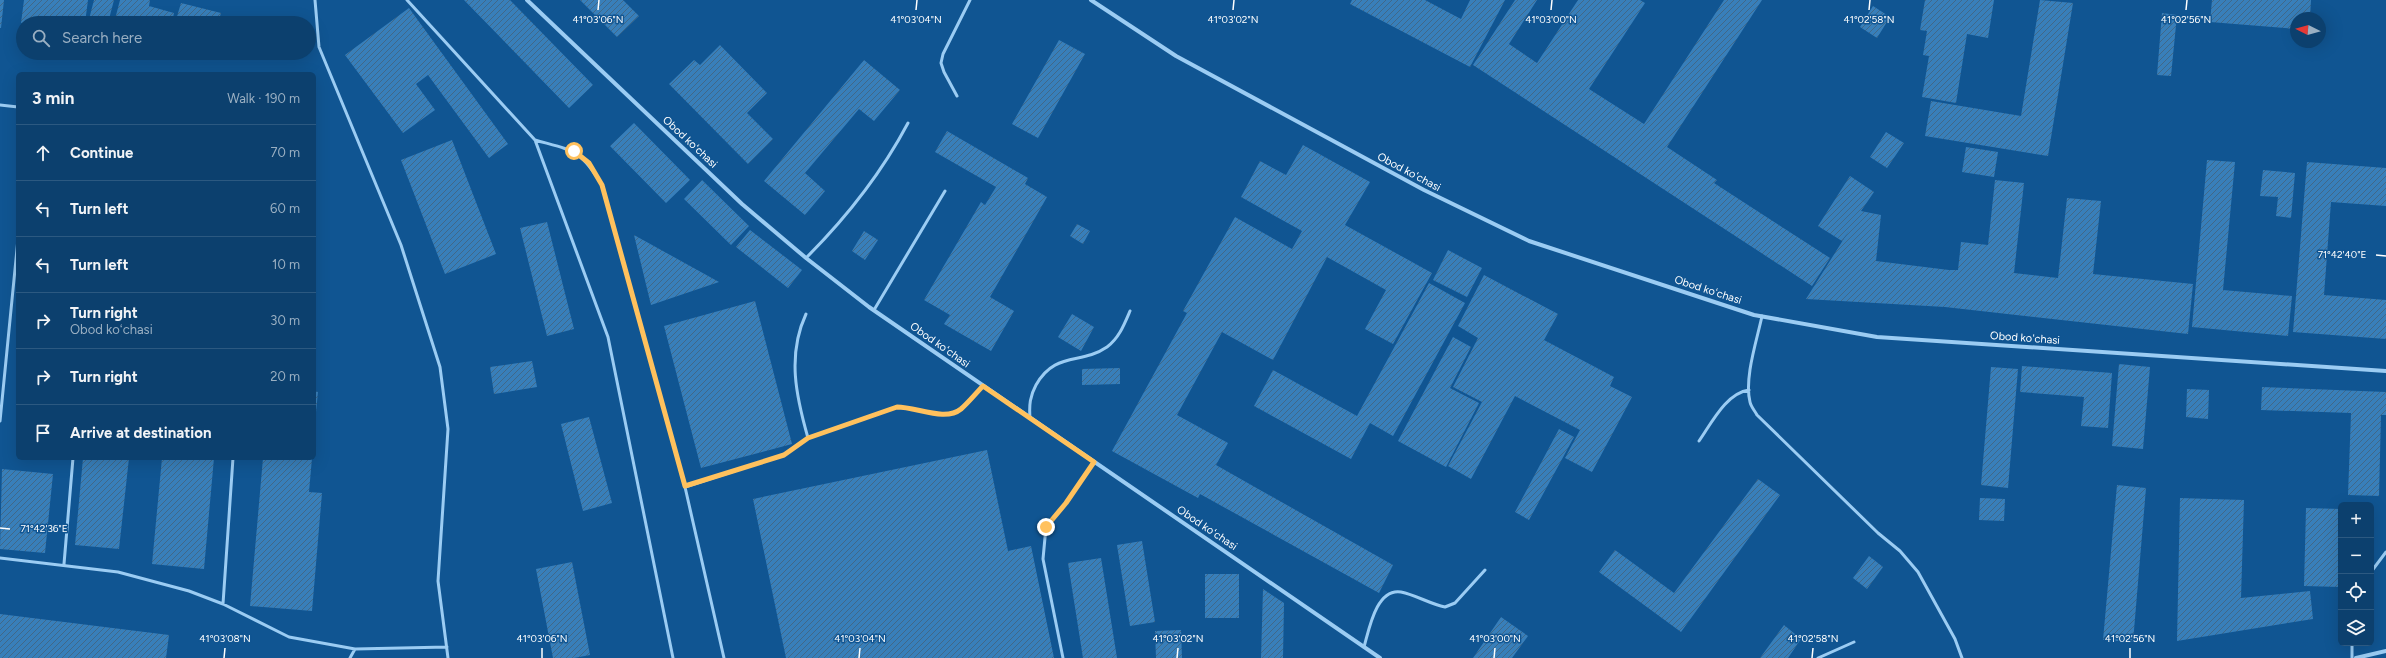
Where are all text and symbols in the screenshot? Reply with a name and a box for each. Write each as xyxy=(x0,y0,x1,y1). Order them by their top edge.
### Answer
north arrow xyxy=(2290,12,2326,48)
text: 41°03'06"N xyxy=(573,13,623,26)
text: 41°03'04"N xyxy=(890,13,942,26)
text: 41°03'02"N xyxy=(1208,13,1258,26)
text: 41°03'00"N xyxy=(1525,13,1577,26)
text: 41°02'58"N xyxy=(1844,13,1894,26)
text: 41°02'56"N xyxy=(2161,13,2211,26)
search box xyxy=(16,16,316,60)
icon: search xyxy=(30,27,52,49)
text: Search here xyxy=(62,29,142,47)
text: 3 min xyxy=(32,88,74,108)
text: Walk · 190 m xyxy=(227,91,300,106)
street label: Obod koʻchasi xyxy=(660,113,720,171)
icon: ahead xyxy=(32,142,54,164)
route start xyxy=(565,142,583,160)
text: Continue xyxy=(70,144,133,162)
text: 70 m xyxy=(270,145,300,160)
street label: Obod koʻchasi xyxy=(1375,150,1443,194)
icon: left xyxy=(32,198,54,220)
text: Turn left xyxy=(70,200,128,218)
text: 60 m xyxy=(270,201,300,216)
text: 71°42'40"E xyxy=(2318,248,2366,261)
icon: left xyxy=(32,254,54,276)
text: Turn left xyxy=(70,256,128,274)
text: 10 m xyxy=(272,257,300,272)
street label: Obod koʻchasi xyxy=(1673,273,1743,307)
text: Turn right xyxy=(70,304,138,322)
icon: right xyxy=(32,310,54,332)
text: 30 m xyxy=(270,313,300,328)
street label: Obod koʻchasi xyxy=(908,320,972,370)
text: Obod koʻchasi xyxy=(70,322,153,337)
street label: Obod koʻchasi xyxy=(1990,329,2060,347)
icon: right xyxy=(32,366,54,388)
text: Turn right xyxy=(70,368,138,386)
text: 20 m xyxy=(270,369,300,384)
icon: arrive xyxy=(32,422,54,444)
text: Arrive at destination xyxy=(70,424,211,442)
map controls xyxy=(2338,502,2374,646)
button: + xyxy=(2338,502,2374,538)
street label: Obod koʻchasi xyxy=(1174,503,1240,553)
route end xyxy=(1037,518,1055,536)
text: 71°42'36"E xyxy=(20,522,68,535)
button: − xyxy=(2338,538,2374,574)
button: locate xyxy=(2338,574,2374,610)
button: layers xyxy=(2338,610,2374,646)
text: 41°03'08"N xyxy=(199,632,251,645)
text: 41°03'06"N xyxy=(517,632,567,645)
text: 41°03'04"N xyxy=(834,632,886,645)
text: 41°03'02"N xyxy=(1153,632,1203,645)
text: 41°03'00"N xyxy=(1469,632,1521,645)
text: 41°02'58"N xyxy=(1788,632,1838,645)
text: 41°02'56"N xyxy=(2105,632,2155,645)

